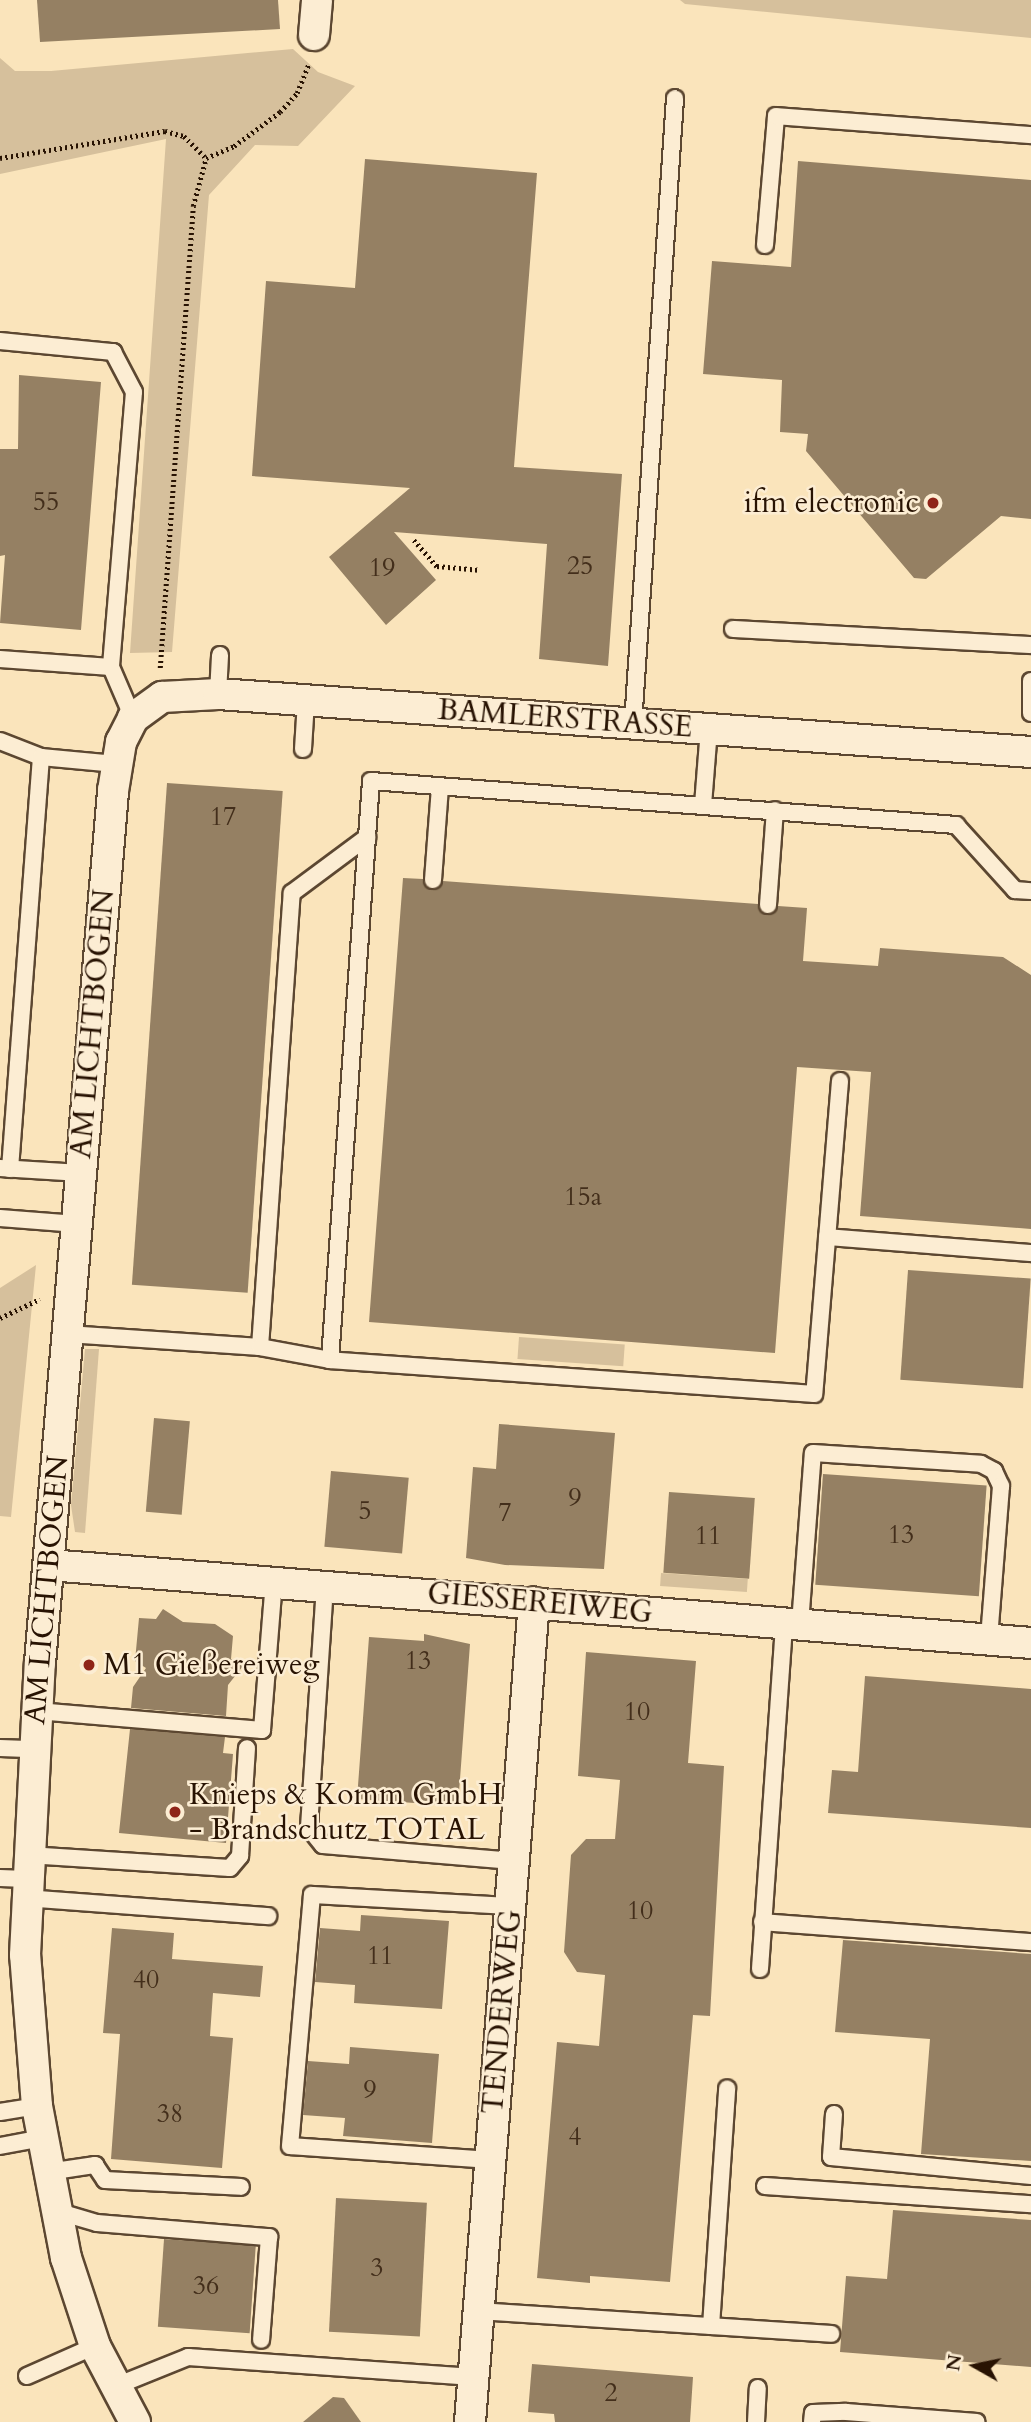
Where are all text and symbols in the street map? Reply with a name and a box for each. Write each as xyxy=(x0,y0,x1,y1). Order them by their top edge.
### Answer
place label: ifm electronic xyxy=(744,485,919,521)
house number: 55 xyxy=(33,486,59,518)
marker: ifm electronic xyxy=(925,495,941,511)
house number: 25 xyxy=(567,550,593,582)
house number: 19 xyxy=(369,552,395,584)
street label: BAMLERSTRASSE xyxy=(436,692,694,746)
house number: 17 xyxy=(210,801,236,833)
street label: AM LICHTBOGEN xyxy=(63,888,123,1160)
house number: 15a xyxy=(564,1181,602,1213)
street label: AM LICHTBOGEN xyxy=(17,1454,77,1726)
house number: 9 xyxy=(568,1482,582,1514)
house number: 5 xyxy=(358,1495,372,1527)
house number: 7 xyxy=(498,1497,512,1529)
house number: 13 xyxy=(888,1519,914,1551)
house number: 11 xyxy=(695,1520,721,1552)
street label: GIESSEREIWEG xyxy=(426,1575,654,1631)
house number: 13 xyxy=(405,1645,431,1677)
place label: M1 Gießereiweg xyxy=(103,1647,319,1683)
marker: M1 Gießereiweg xyxy=(81,1657,97,1673)
house number: 10 xyxy=(624,1696,650,1728)
place label: Knieps & Komm GmbH - Brandschutz TOTAL xyxy=(189,1777,502,1848)
marker: Knieps & Komm GmbH - Brandschutz TOTAL xyxy=(167,1804,183,1820)
house number: 10 xyxy=(627,1895,653,1927)
street label: TENDERWEG xyxy=(475,1908,529,2116)
house number: 11 xyxy=(367,1940,393,1972)
house number: 40 xyxy=(133,1964,159,1996)
house number: 9 xyxy=(363,2074,377,2106)
house number: 38 xyxy=(157,2098,183,2130)
house number: 4 xyxy=(568,2121,582,2153)
house number: 3 xyxy=(370,2252,384,2284)
house number: 36 xyxy=(193,2270,219,2302)
north arrow xyxy=(940,2331,1010,2401)
text: N xyxy=(940,2353,968,2373)
house number: 2 xyxy=(604,2377,618,2409)

